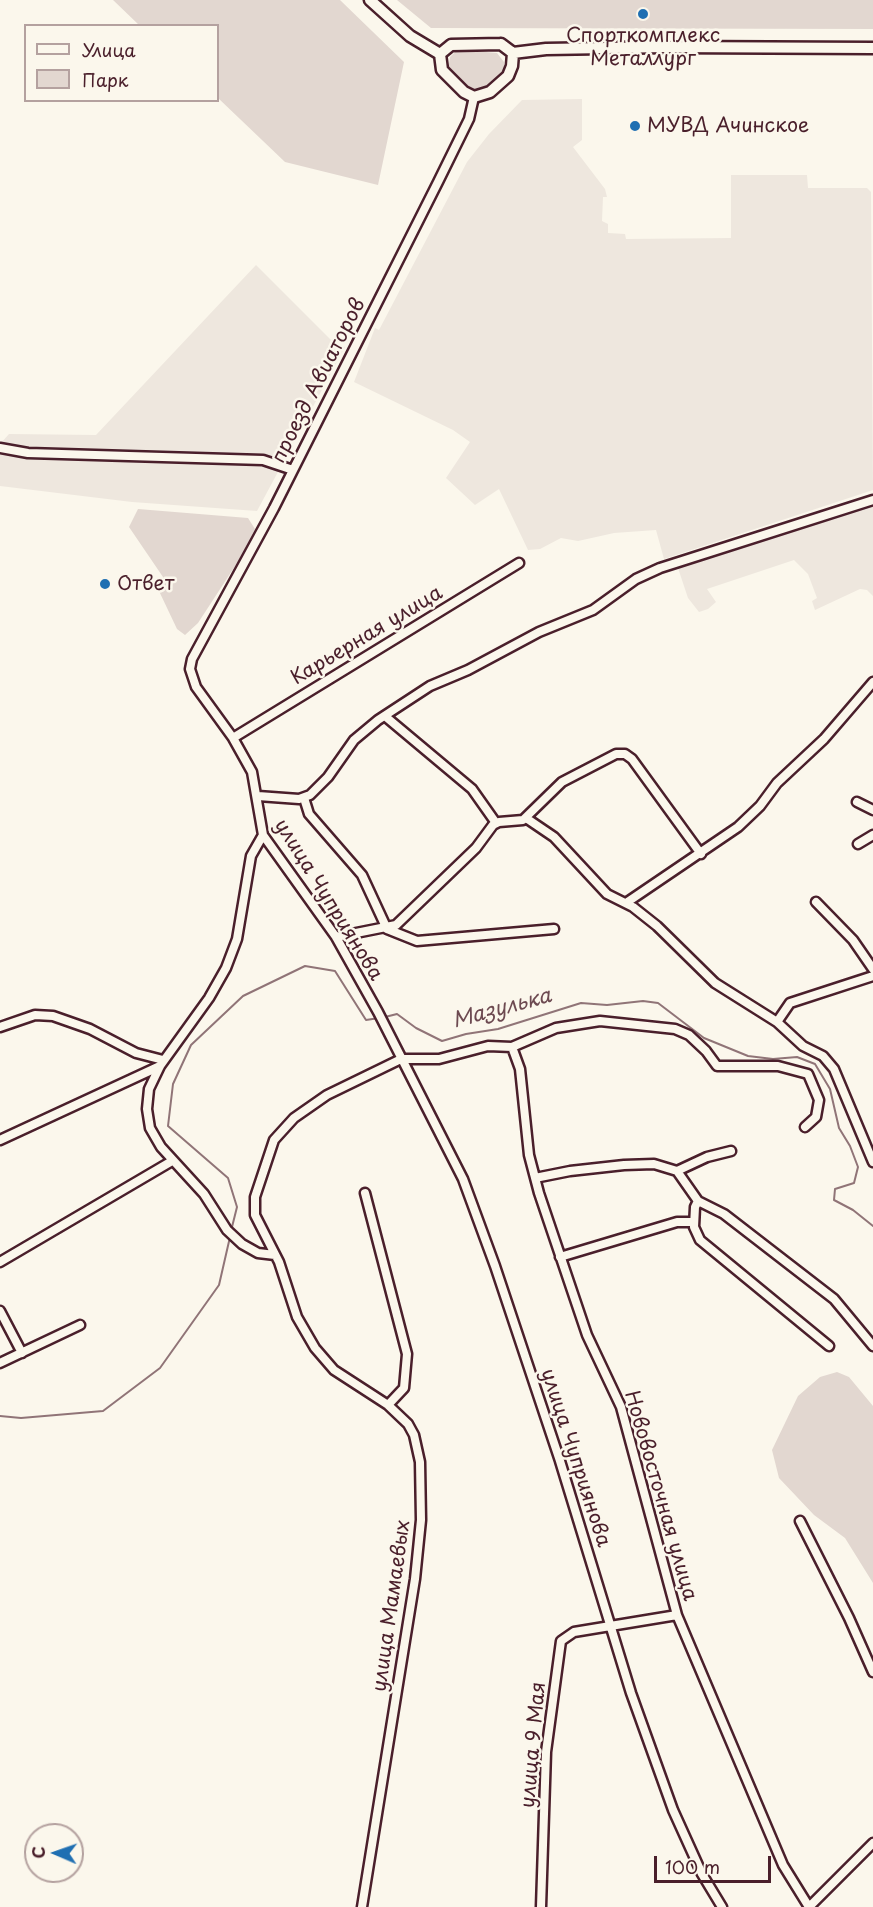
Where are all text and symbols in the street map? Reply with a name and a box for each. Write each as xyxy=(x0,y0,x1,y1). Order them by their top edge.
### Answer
marker: Спорткомплекс Металлург xyxy=(636,7,650,21)
legend xyxy=(24,24,219,102)
place label: Спорткомплекс Металлург xyxy=(566,24,720,71)
text: Улица xyxy=(82,36,136,63)
text: Парк xyxy=(82,66,128,93)
place label: МУВД Ачинское xyxy=(647,114,809,138)
marker: МУВД Ачинское xyxy=(628,119,642,133)
street label: проезд Авиаторов xyxy=(267,295,371,467)
place label: Ответ xyxy=(117,572,174,596)
marker: Ответ xyxy=(98,577,112,591)
street label: Карьерная улица xyxy=(287,581,447,691)
street label: улица Чуприянова xyxy=(269,815,387,985)
water label: Мазулька xyxy=(450,984,554,1034)
street label: улица Чуприянова xyxy=(535,1366,615,1550)
street label: Нововосточная улица xyxy=(619,1388,701,1604)
street label: улица Мамаевых xyxy=(368,1519,416,1693)
street label: улица 9 Мая xyxy=(517,1681,551,1809)
north arrow xyxy=(24,1823,84,1883)
scale bar xyxy=(657,1844,774,1882)
text: С xyxy=(26,1846,50,1859)
text: 100 m xyxy=(665,1853,720,1880)

